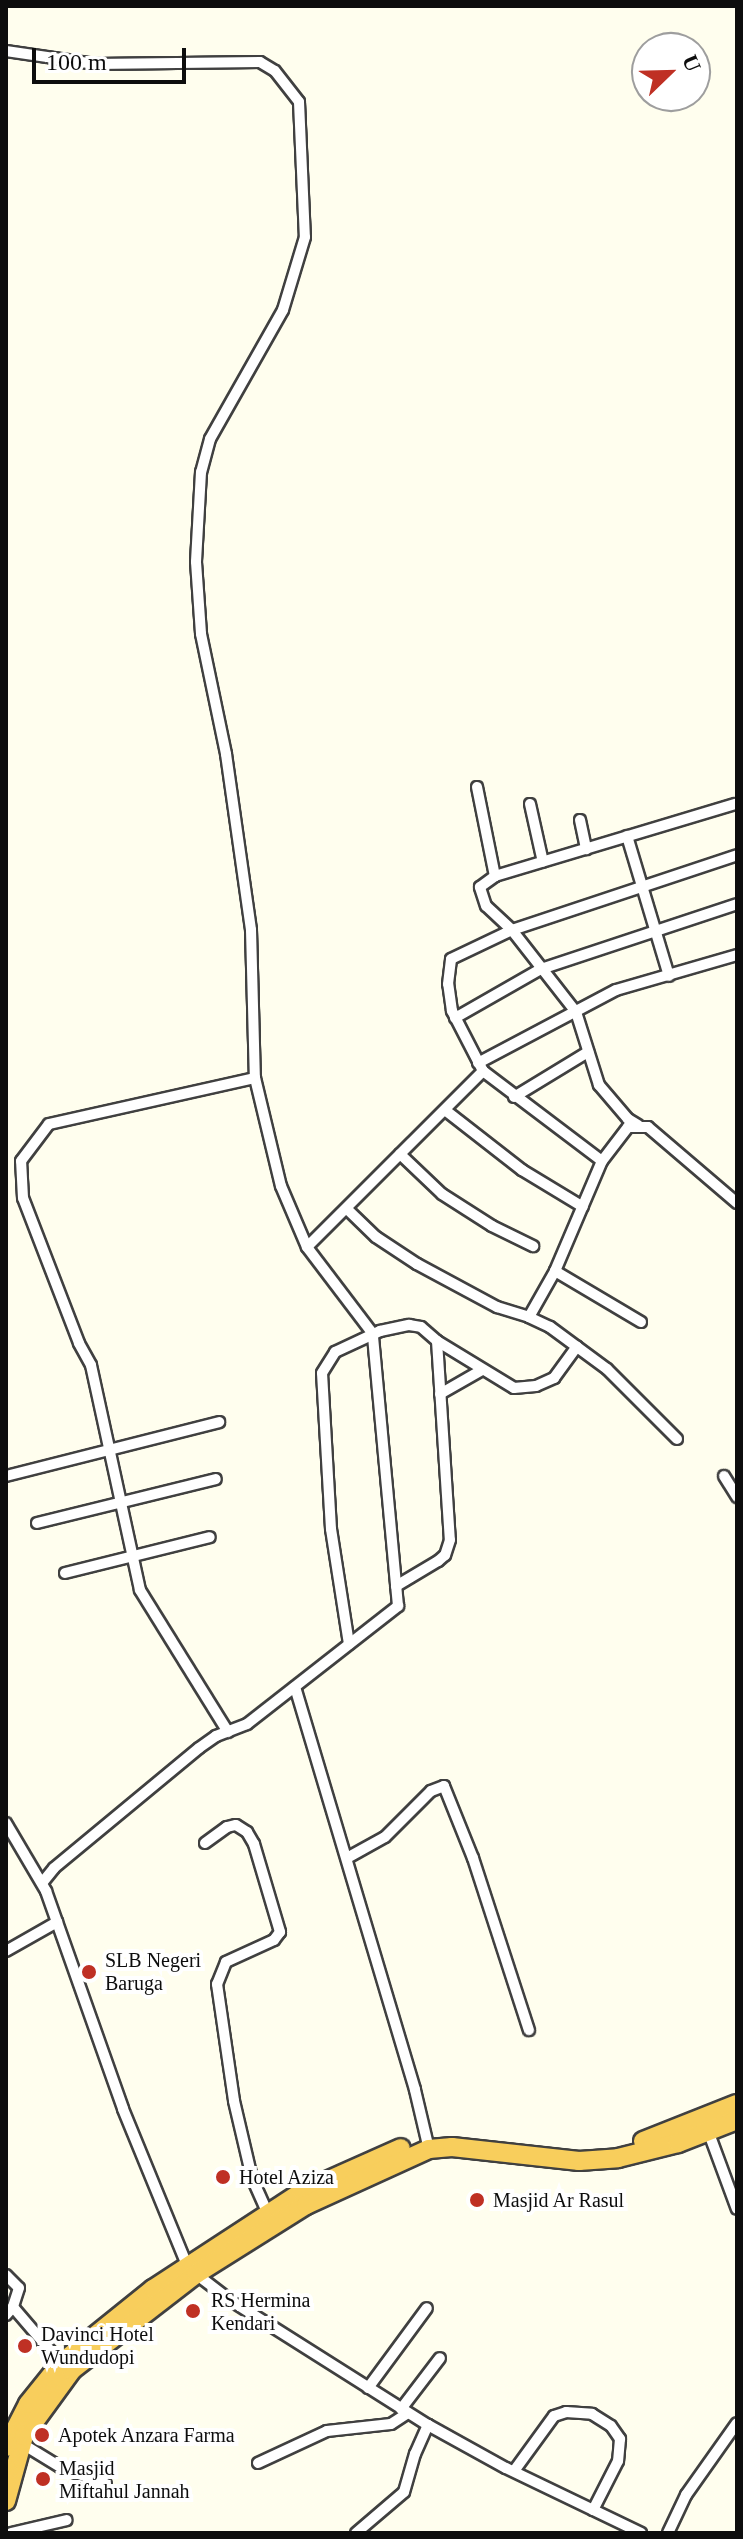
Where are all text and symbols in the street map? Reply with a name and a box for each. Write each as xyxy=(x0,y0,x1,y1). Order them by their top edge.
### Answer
scale bar xyxy=(36,32,190,82)
north arrow xyxy=(631,32,711,112)
text: 100 m xyxy=(46,49,107,75)
text: U xyxy=(677,51,706,75)
place label: SLB Negeri Baruga xyxy=(105,1948,201,1995)
marker: SLB Negeri Baruga xyxy=(80,1963,98,1981)
place label: Hotel Aziza xyxy=(239,2165,335,2189)
marker: Hotel Aziza xyxy=(214,2168,232,2186)
place label: Masjid Ar Rasul xyxy=(493,2188,625,2212)
marker: Masjid Ar Rasul xyxy=(468,2191,486,2209)
place label: RS Hermina Kendari xyxy=(211,2288,310,2335)
marker: RS Hermina Kendari xyxy=(182,2300,204,2322)
place label: Davinci Hotel Wundudopi xyxy=(41,2322,154,2369)
marker: Davinci Hotel Wundudopi xyxy=(16,2337,34,2355)
place label: Apotek Anzara Farma xyxy=(58,2423,236,2447)
marker: Apotek Anzara Farma xyxy=(33,2426,51,2444)
place label: Masjid Miftahul Jannah xyxy=(59,2456,190,2503)
marker: Masjid Miftahul Jannah xyxy=(34,2470,52,2488)

